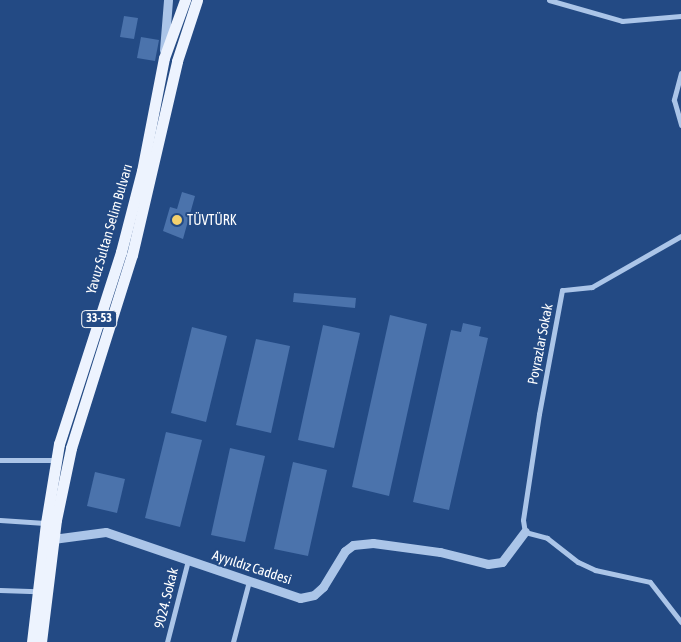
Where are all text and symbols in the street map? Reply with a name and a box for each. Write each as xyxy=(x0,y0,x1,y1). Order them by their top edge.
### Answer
street label: Yavuz Sultan Selim Bulvarı xyxy=(82,162,136,296)
place label: TÜVTÜRK xyxy=(187,212,237,228)
marker: TÜVTÜRK xyxy=(171,214,183,226)
street label: Poyrazlar Sokak xyxy=(524,302,556,386)
road number: 33-53 xyxy=(80,310,118,328)
street label: Ayyıldız Caddesi xyxy=(210,546,294,588)
street label: 9024. Sokak xyxy=(150,566,182,630)

